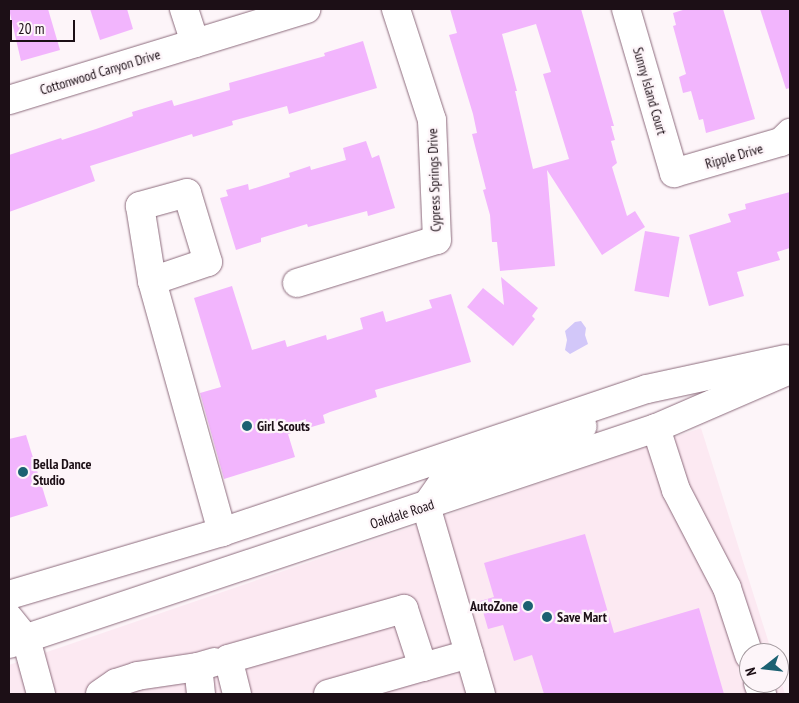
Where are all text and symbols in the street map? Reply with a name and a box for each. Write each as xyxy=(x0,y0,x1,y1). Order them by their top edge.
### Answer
scale bar xyxy=(12,10,78,42)
text: 20 m xyxy=(18,19,44,38)
street label: Sunny Island Court xyxy=(629,45,671,137)
street label: Cottonwood Canyon Drive xyxy=(38,46,162,98)
street label: Cypress Springs Drive xyxy=(424,128,444,232)
street label: Ripple Drive xyxy=(703,140,765,172)
place label: Girl Scouts xyxy=(257,418,310,434)
marker: Girl Scouts xyxy=(241,420,253,432)
place label: Bella Dance Studio xyxy=(33,456,92,488)
marker: Bella Dance Studio xyxy=(17,466,29,478)
street label: Oakdale Road xyxy=(368,496,436,532)
place label: AutoZone xyxy=(470,598,518,614)
marker: AutoZone xyxy=(522,600,534,612)
place label: Save Mart xyxy=(557,609,607,625)
marker: Save Mart xyxy=(541,611,553,623)
north arrow xyxy=(739,643,789,693)
text: N xyxy=(741,666,760,678)

